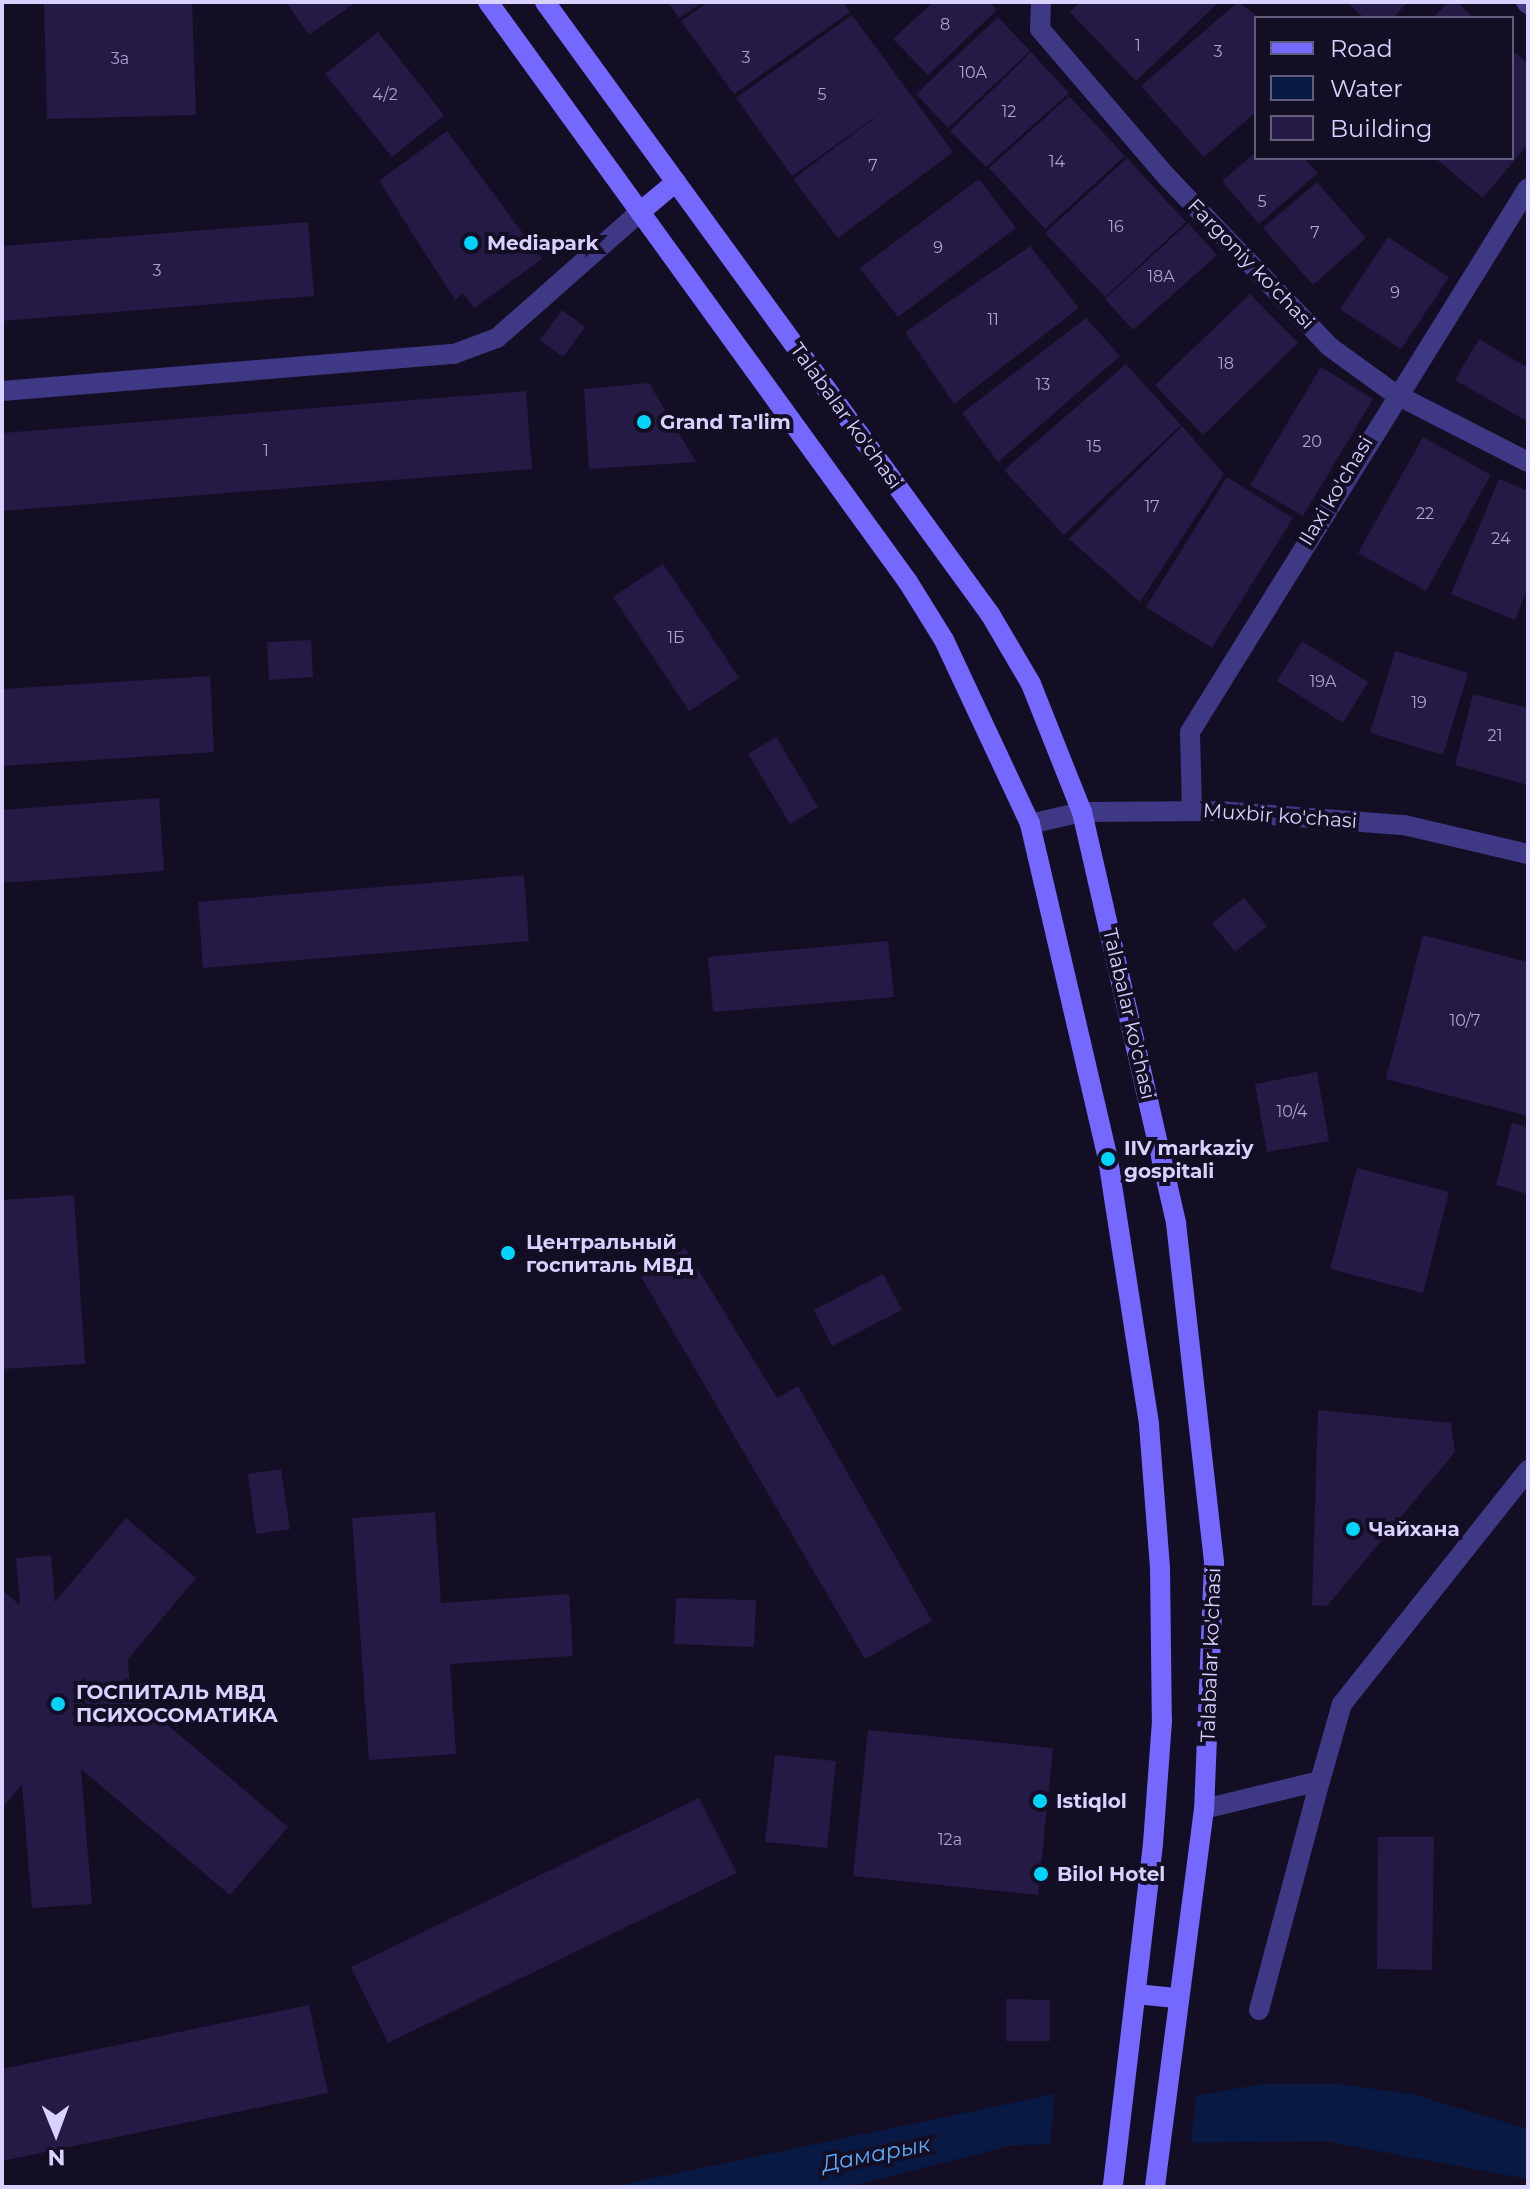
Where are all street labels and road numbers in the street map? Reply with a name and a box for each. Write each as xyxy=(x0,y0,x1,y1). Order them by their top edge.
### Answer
street label: Fargoniy ko'chasi xyxy=(1183,194,1319,334)
street label: Talabalar ko'chasi xyxy=(785,338,907,494)
street label: Ilaxi ko'chasi xyxy=(1294,432,1378,550)
street label: Muxbir ko'chasi xyxy=(1202,799,1358,833)
street label: Talabalar ko'chasi xyxy=(1098,926,1160,1102)
street label: Talabalar ko'chasi xyxy=(1196,1567,1226,1743)

